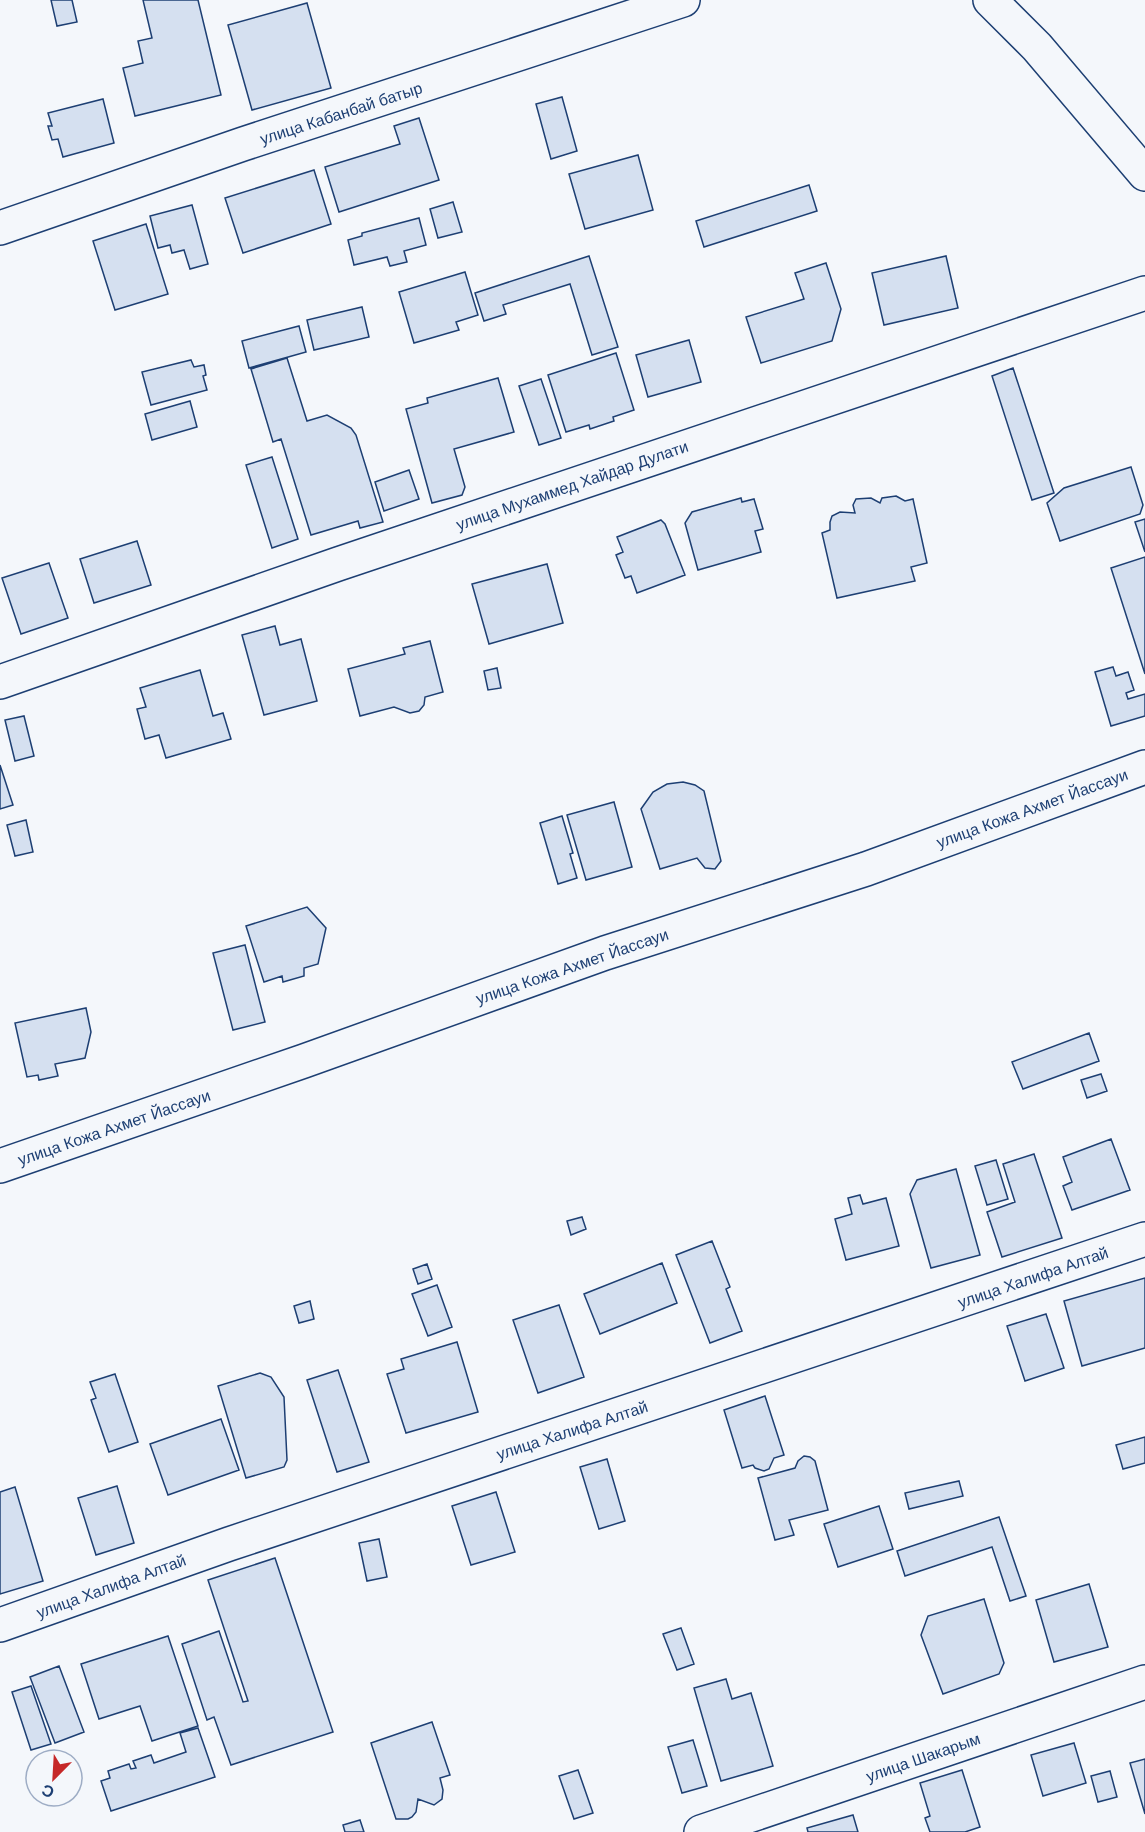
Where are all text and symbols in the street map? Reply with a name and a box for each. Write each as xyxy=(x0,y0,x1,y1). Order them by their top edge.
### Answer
street label: улица Кабанбай батыр xyxy=(258,79,424,148)
street label: улица Мухаммед Хайдар Дулати xyxy=(454,438,690,533)
street label: улица Кожа Ахмет Йассауи xyxy=(934,765,1130,851)
street label: улица Кожа Ахмет Йассауи xyxy=(473,925,671,1007)
street label: улица Кожа Ахмет Йассауи xyxy=(15,1086,213,1168)
street label: улица Халифа Алтай xyxy=(956,1244,1111,1311)
street label: улица Халифа Алтай xyxy=(494,1398,650,1463)
street label: улица Халифа Алтай xyxy=(34,1552,188,1621)
street label: улица Шакарым xyxy=(864,1730,982,1785)
north arrow xyxy=(24,1748,84,1808)
text: С xyxy=(39,1781,57,1801)

